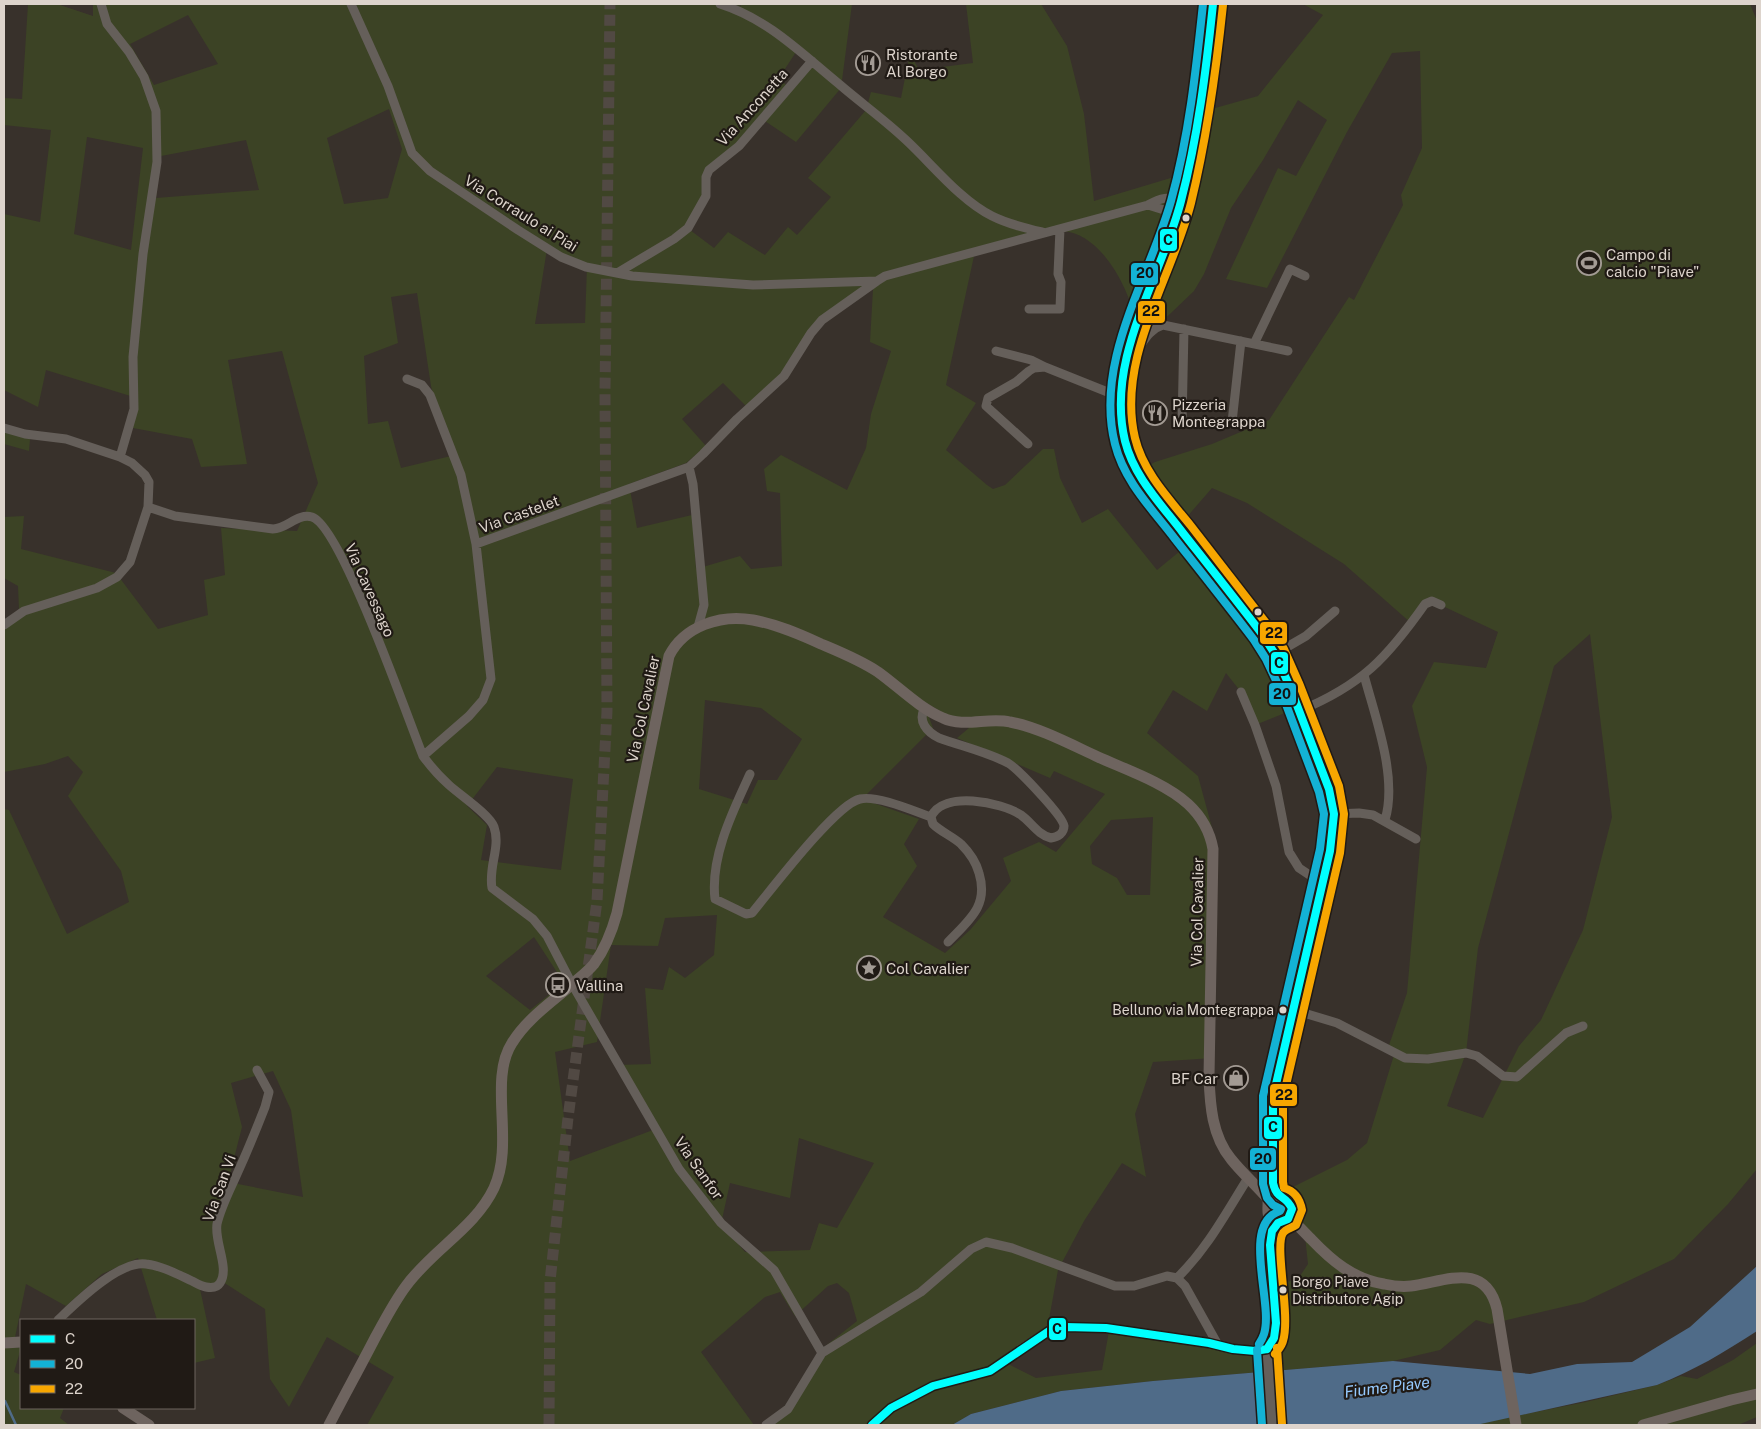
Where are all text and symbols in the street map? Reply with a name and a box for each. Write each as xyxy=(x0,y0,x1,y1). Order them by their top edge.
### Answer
place label: Ristorante Al Borgo xyxy=(886,46,958,80)
restaurant icon: Ristorante Al Borgo xyxy=(855,50,881,76)
street label: Via Anconetta xyxy=(713,65,791,149)
street label: Via Corraulo ai Piai xyxy=(461,171,581,255)
unlabelled marker xyxy=(1181,213,1191,223)
line badge: C xyxy=(1159,228,1178,252)
text: C xyxy=(1163,232,1173,248)
place label: Campo di calcio "Piave" xyxy=(1606,246,1699,280)
sports icon: Campo di calcio "Piave" xyxy=(1576,250,1602,276)
line badge: 20 xyxy=(1130,262,1159,286)
text: 20 xyxy=(1136,265,1154,281)
line badge: 22 xyxy=(1137,300,1166,324)
text: 22 xyxy=(1142,303,1160,319)
place label: Pizzeria Montegrappa xyxy=(1172,396,1265,430)
restaurant icon: Pizzeria Montegrappa xyxy=(1142,400,1168,426)
street label: Via Castelet xyxy=(477,492,561,536)
street label: Via Cavessago xyxy=(342,540,398,640)
unlabelled marker xyxy=(1253,607,1263,617)
line badge: 22 xyxy=(1259,621,1288,645)
text: 22 xyxy=(1265,625,1283,641)
line badge: C xyxy=(1270,651,1289,675)
street label: Via Col Cavalier xyxy=(623,654,663,764)
text: C xyxy=(1274,655,1284,671)
line badge: 20 xyxy=(1268,682,1297,706)
text: 20 xyxy=(1273,686,1291,702)
street label: Via Col Cavalier xyxy=(1188,857,1206,967)
place icon: Col Cavalier xyxy=(856,955,882,981)
place label: Col Cavalier xyxy=(886,960,970,977)
bus stop icon: Vallina xyxy=(545,972,571,998)
place label: Vallina xyxy=(576,977,623,994)
place label: Belluno via Montegrappa xyxy=(1112,1002,1274,1018)
marker: Belluno via Montegrappa xyxy=(1278,1005,1288,1015)
shop icon: BF Car xyxy=(1223,1065,1249,1091)
place label: BF Car xyxy=(1171,1070,1218,1087)
line badge: 22 xyxy=(1269,1083,1298,1107)
text: 22 xyxy=(1275,1087,1293,1103)
line badge: C xyxy=(1263,1116,1283,1140)
text: C xyxy=(1268,1119,1278,1135)
street label: Via Sanfor xyxy=(671,1133,727,1203)
line badge: 20 xyxy=(1249,1147,1277,1171)
text: 20 xyxy=(1254,1151,1272,1167)
street label: Via San Vi xyxy=(199,1152,239,1224)
place label: Borgo Piave Distributore Agip xyxy=(1292,1274,1403,1307)
marker: Borgo Piave Distributore Agip xyxy=(1278,1285,1288,1295)
line badge: C xyxy=(1048,1317,1067,1341)
legend xyxy=(20,1319,195,1409)
text: C xyxy=(1052,1321,1062,1337)
text: C xyxy=(65,1330,75,1347)
text: 20 xyxy=(65,1355,83,1372)
water label: Fiume Piave xyxy=(1343,1372,1431,1402)
text: 22 xyxy=(65,1380,83,1397)

